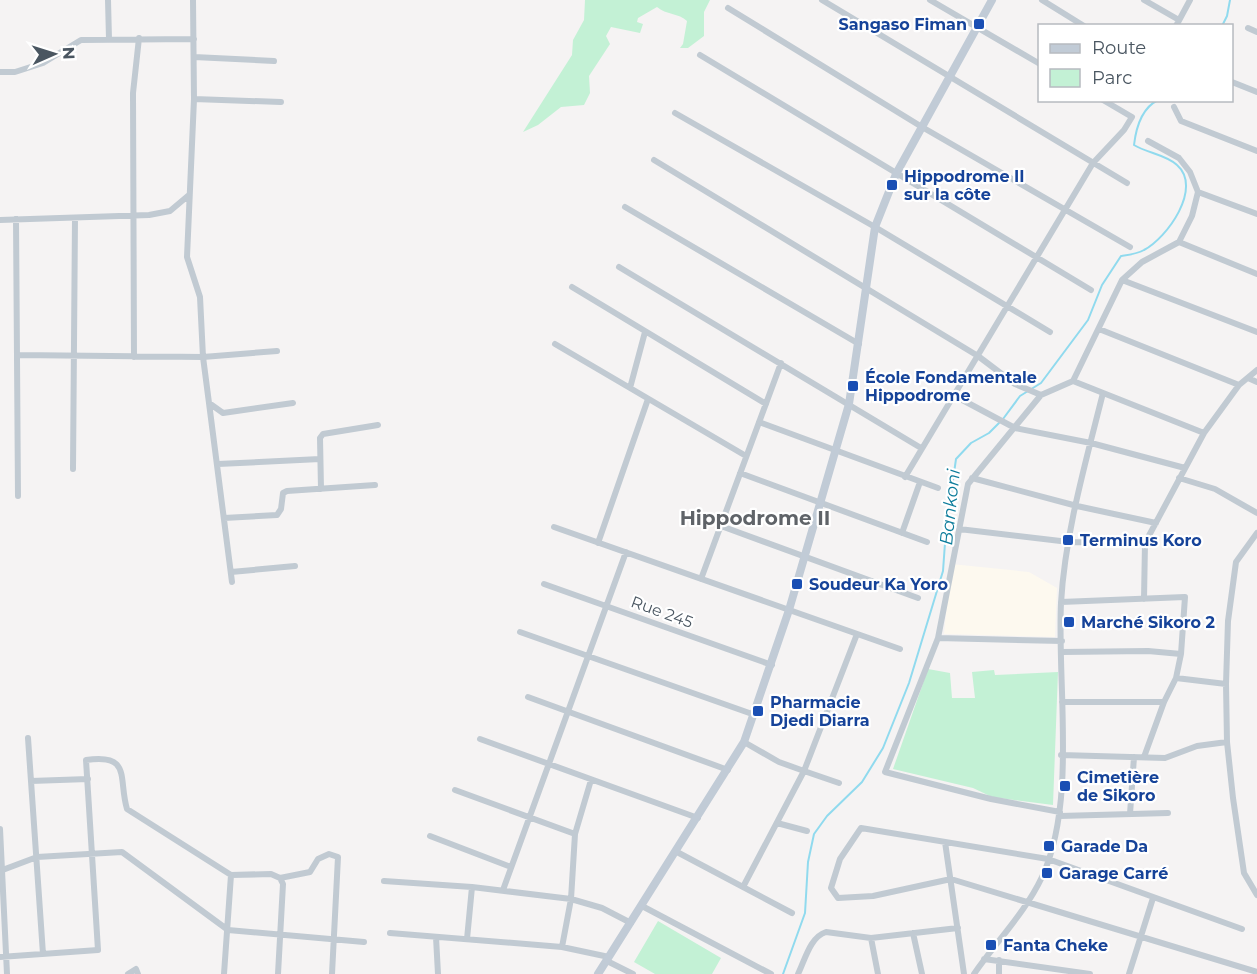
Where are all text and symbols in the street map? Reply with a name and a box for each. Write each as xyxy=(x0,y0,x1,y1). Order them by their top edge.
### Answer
place label: Sangaso Fiman xyxy=(838,15,967,34)
marker: Sangaso Fiman xyxy=(972,17,986,31)
north arrow xyxy=(24,24,84,84)
legend xyxy=(1038,24,1233,102)
text: Route xyxy=(1092,37,1146,59)
text: N xyxy=(59,46,78,60)
text: Parc xyxy=(1092,67,1132,89)
place label: Hippodrome II sur la côte xyxy=(904,167,1025,204)
marker: Hippodrome II sur la côte xyxy=(885,178,899,192)
place label: École Fondamentale Hippodrome xyxy=(865,368,1037,405)
marker: École Fondamentale Hippodrome xyxy=(846,379,860,393)
water label: Bankoni xyxy=(935,468,965,546)
district label: Hippodrome II xyxy=(680,506,830,530)
place label: Terminus Koro xyxy=(1080,531,1202,550)
marker: Terminus Koro xyxy=(1061,533,1075,547)
place label: Soudeur Ka Yoro xyxy=(809,575,948,594)
marker: Soudeur Ka Yoro xyxy=(790,577,804,591)
street label: Rue 245 xyxy=(628,592,696,632)
place label: Marché Sikoro 2 xyxy=(1081,613,1215,632)
marker: Marché Sikoro 2 xyxy=(1062,615,1076,629)
place label: Pharmacie Djedi Diarra xyxy=(770,693,870,730)
marker: Pharmacie Djedi Diarra xyxy=(751,704,765,718)
place label: Cimetière de Sikoro xyxy=(1077,768,1159,805)
marker: Cimetière de Sikoro xyxy=(1058,779,1072,793)
place label: Garade Da xyxy=(1061,837,1148,856)
marker: Garade Da xyxy=(1042,839,1056,853)
place label: Garage Carré xyxy=(1059,864,1168,883)
marker: Garage Carré xyxy=(1040,866,1054,880)
place label: Fanta Cheke xyxy=(1003,936,1108,955)
marker: Fanta Cheke xyxy=(984,938,998,952)

